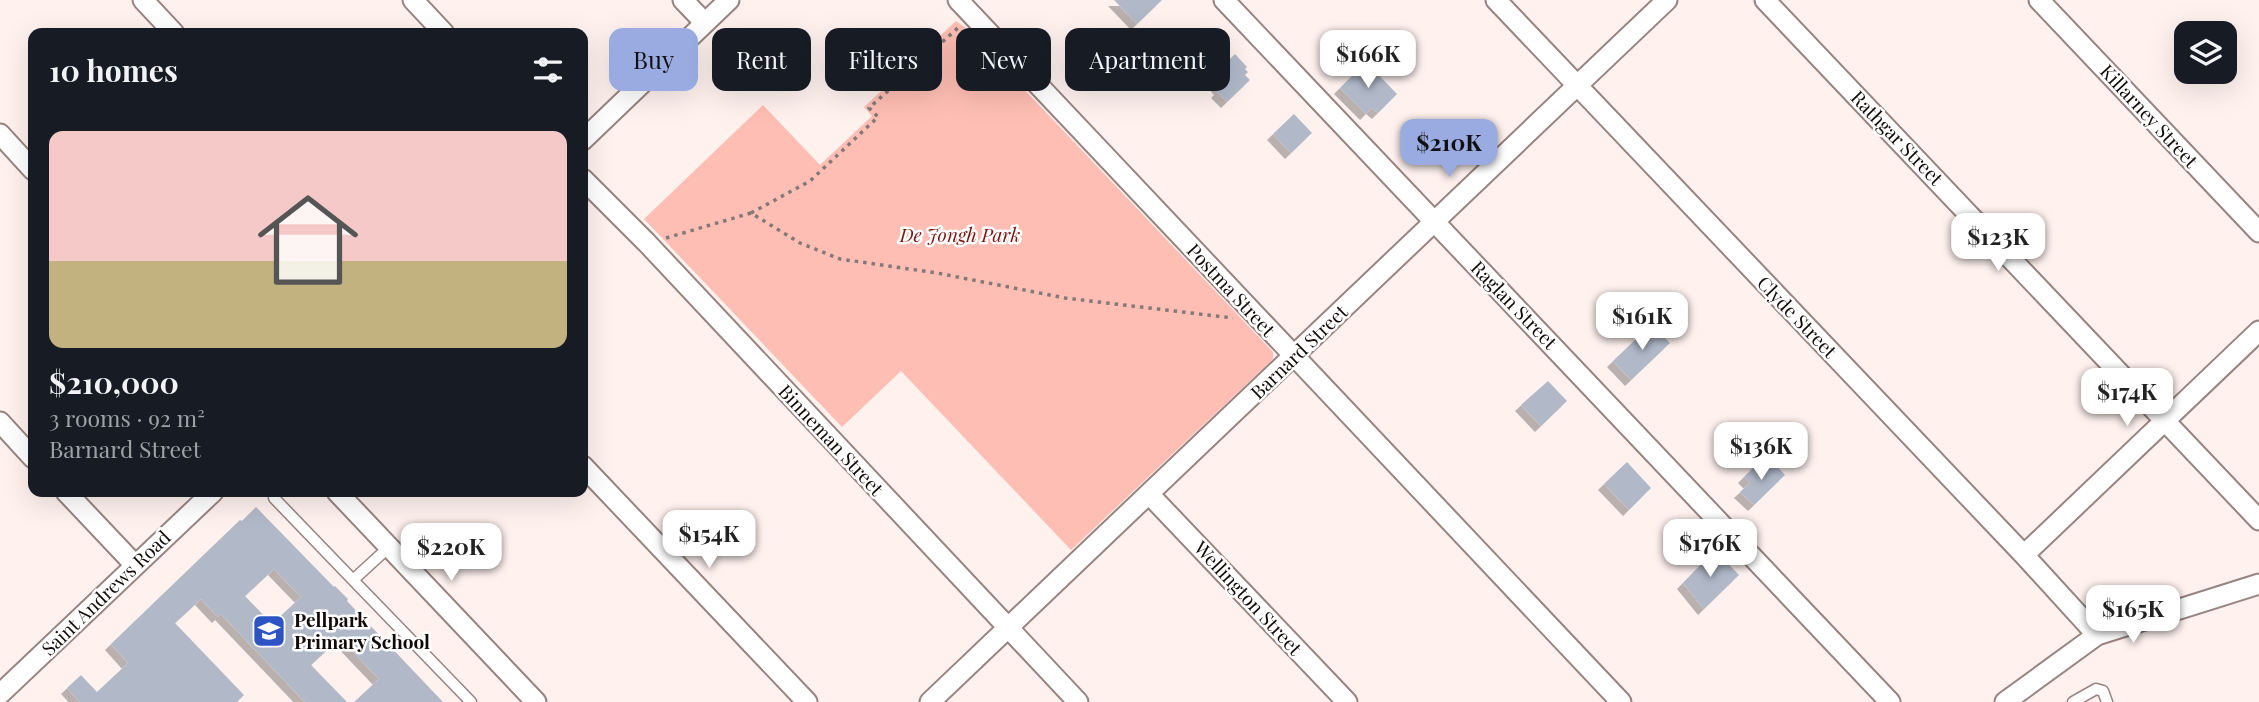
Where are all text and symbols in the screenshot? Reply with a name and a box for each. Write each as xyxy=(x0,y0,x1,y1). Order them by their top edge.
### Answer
map controls xyxy=(2174,21,2237,84)
button: layers xyxy=(2174,21,2237,84)
chip: Buy xyxy=(609,28,698,91)
chip: Rent xyxy=(712,28,811,91)
chip: Filters xyxy=(825,28,942,91)
chip: New xyxy=(956,28,1051,91)
chip: Apartment xyxy=(1065,28,1230,91)
pin: $166K xyxy=(1319,31,1417,90)
text: $166K xyxy=(1336,37,1400,68)
text: 10 homes xyxy=(49,50,178,90)
icon: filters xyxy=(529,51,567,89)
street label: Killarney Street xyxy=(2095,58,2205,173)
street label: Rathgar Street xyxy=(1846,84,1950,191)
pin: $210K xyxy=(1400,120,1498,179)
text: $210K xyxy=(1416,126,1482,157)
icon: home xyxy=(245,177,371,303)
pin: $123K xyxy=(1949,214,2047,273)
text: $123K xyxy=(1967,220,2029,251)
park label: De Jongh Park xyxy=(899,221,1020,247)
street label: Postma Street xyxy=(1182,237,1282,342)
street label: Raglan Street xyxy=(1466,254,1564,354)
street label: Clyde Street xyxy=(1752,270,1843,363)
pin: $161K xyxy=(1593,292,1691,352)
street label: Barnard Street xyxy=(1244,298,1353,404)
text: $161K xyxy=(1612,299,1672,330)
text: $210,000 xyxy=(49,362,179,402)
pin: $174K xyxy=(2078,368,2176,428)
text: $174K xyxy=(2097,375,2157,406)
street label: Binneman Street xyxy=(773,378,890,501)
text: 3 rooms · 92 m² xyxy=(49,402,205,433)
pin: $136K xyxy=(1712,422,1810,482)
text: $136K xyxy=(1730,429,1792,460)
text: Barnard Street xyxy=(49,433,201,464)
pin: $154K xyxy=(660,510,758,570)
text: $154K xyxy=(679,517,739,548)
pin: $176K xyxy=(1661,520,1759,579)
street label: Saint Andrews Road xyxy=(35,524,175,661)
pin: $220K xyxy=(402,524,500,583)
text: $176K xyxy=(1679,526,1741,557)
text: $220K xyxy=(417,530,485,561)
street label: Wellington Street xyxy=(1188,534,1309,660)
pin: $165K xyxy=(2084,586,2182,645)
text: $165K xyxy=(2102,592,2164,623)
place label: Pellpark Primary School xyxy=(294,606,430,654)
school or university icon: Pellpark Primary School xyxy=(250,612,288,650)

